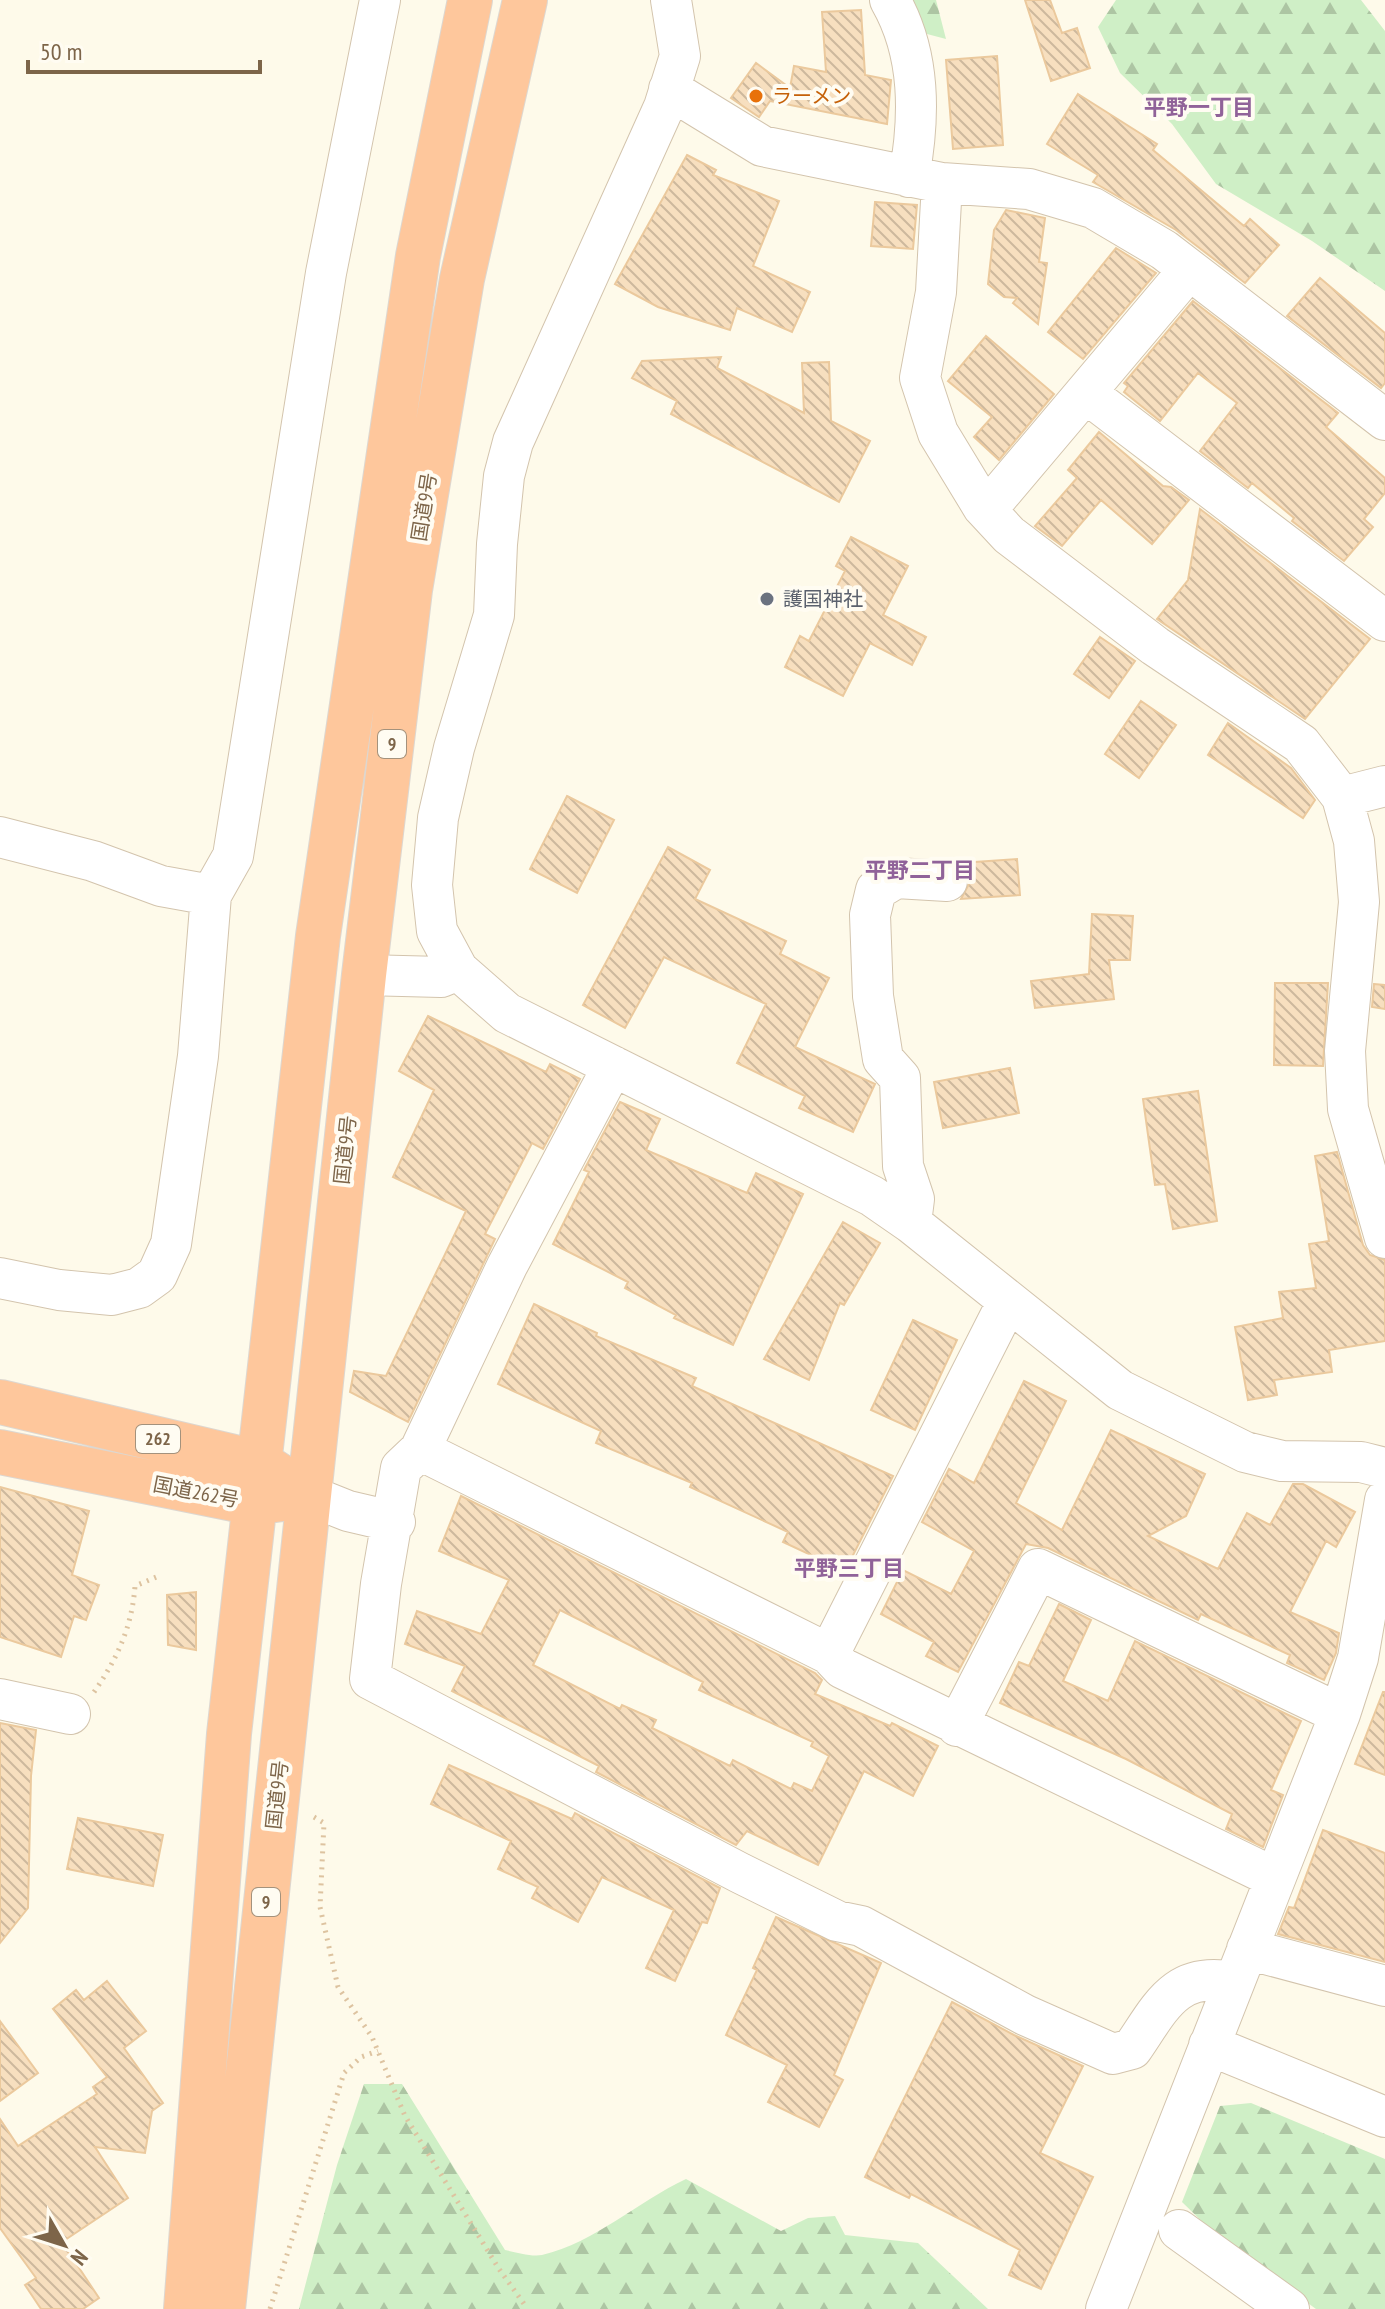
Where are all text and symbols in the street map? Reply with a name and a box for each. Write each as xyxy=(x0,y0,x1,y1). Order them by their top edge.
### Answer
scale bar xyxy=(28,24,260,74)
text: 50 m xyxy=(40,36,82,67)
place label: ラーメン xyxy=(772,83,851,109)
marker: ラーメン xyxy=(747,87,765,105)
district label: 平野一丁目 xyxy=(1144,93,1254,121)
street label: 国道9号 xyxy=(406,471,442,543)
place label: 護国神社 xyxy=(783,586,863,612)
marker: 護国神社 xyxy=(758,590,776,608)
road number: 9 xyxy=(378,730,406,758)
district label: 平野二丁目 xyxy=(865,856,975,884)
street label: 国道9号 xyxy=(328,1114,362,1186)
road number: 262 xyxy=(136,1425,180,1453)
street label: 国道262号 xyxy=(151,1471,241,1513)
district label: 平野三丁目 xyxy=(794,1554,904,1582)
street label: 国道9号 xyxy=(260,1759,294,1831)
road number: 9 xyxy=(252,1888,280,1916)
north arrow xyxy=(24,2205,104,2285)
text: N xyxy=(65,2244,94,2271)

